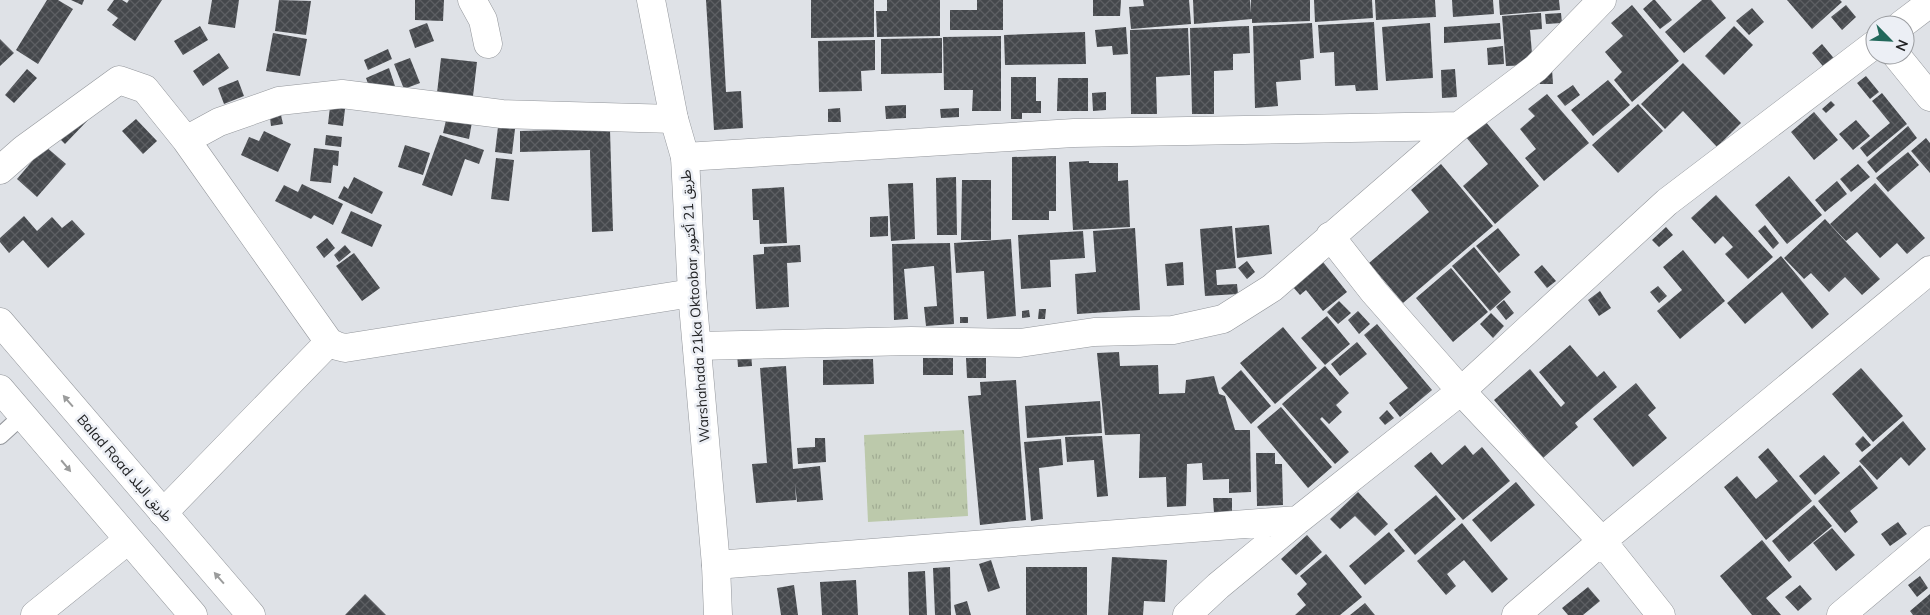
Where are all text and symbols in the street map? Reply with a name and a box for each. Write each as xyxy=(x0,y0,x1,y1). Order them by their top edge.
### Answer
north arrow xyxy=(1865,15,1915,65)
text: N xyxy=(1892,37,1912,54)
street label: Warshahada 21ka Oktoobar طريق 21 أكتوبر xyxy=(676,169,715,443)
one-way arrow xyxy=(62,396,74,408)
street label: Balad Road طريق البلد xyxy=(73,410,177,526)
one-way arrow xyxy=(60,460,71,473)
one-way arrow xyxy=(214,572,225,585)

